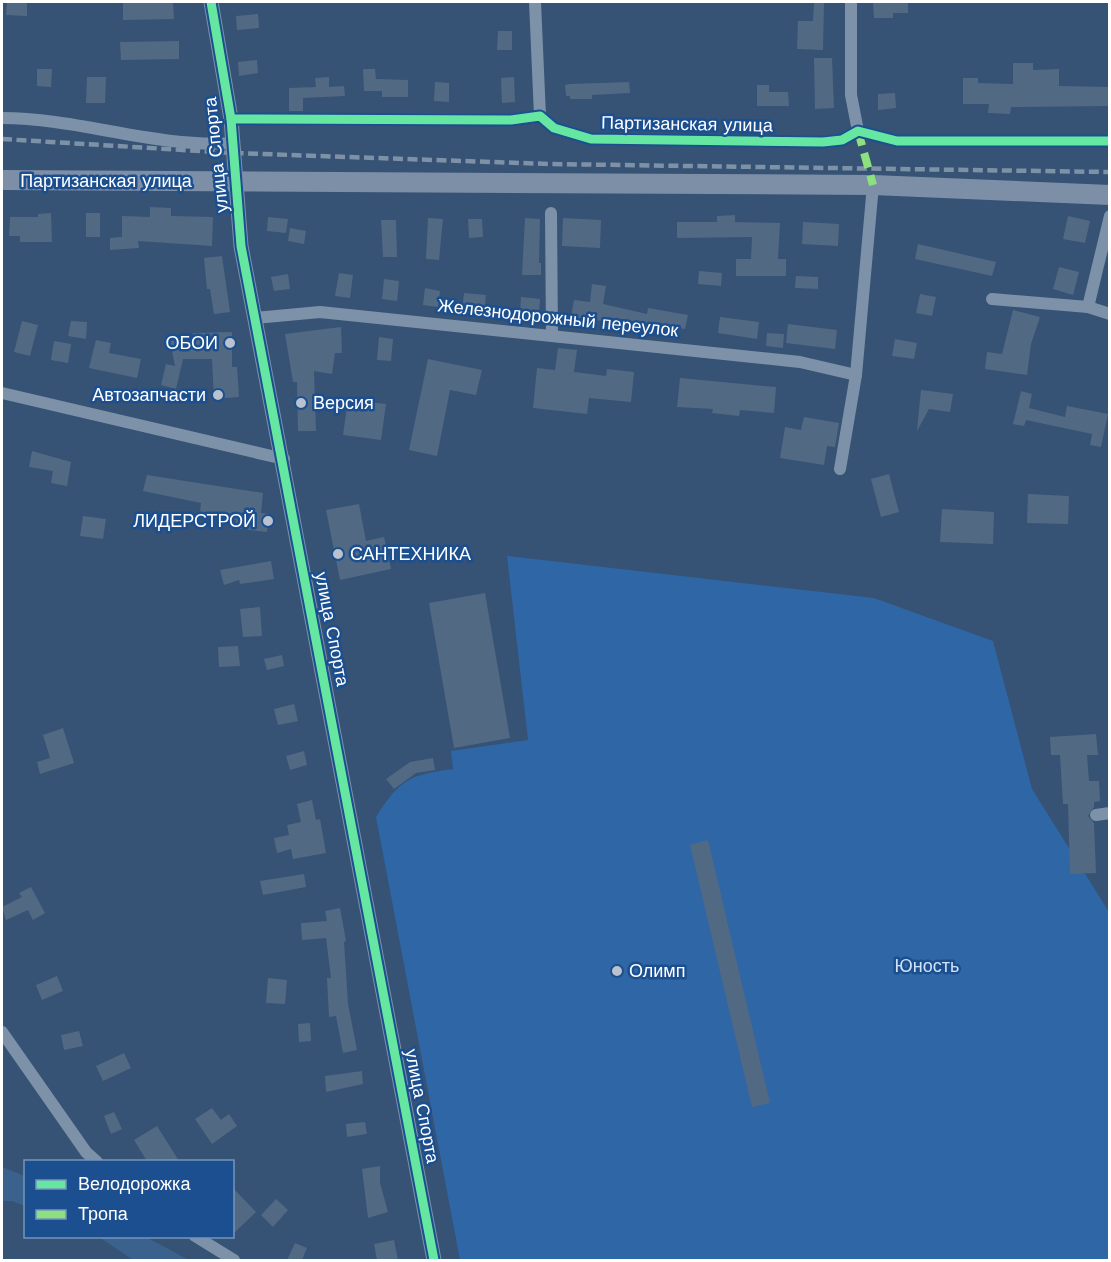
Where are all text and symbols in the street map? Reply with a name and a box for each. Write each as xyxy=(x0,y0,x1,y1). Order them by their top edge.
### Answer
street label: улица Спорта xyxy=(199,95,232,214)
street label: Партизанская улица xyxy=(601,112,774,136)
street label: Партизанская улица xyxy=(20,170,193,191)
street label: Железнодорожный переулок xyxy=(437,294,680,341)
place label: ОБОИ xyxy=(165,332,218,353)
marker: ОБОИ xyxy=(223,336,237,350)
place label: Автозапчасти xyxy=(92,384,206,405)
marker: Автозапчасти xyxy=(211,388,225,402)
place label: Версия xyxy=(313,392,374,413)
marker: Версия xyxy=(294,396,308,410)
place label: ЛИДЕРСТРОЙ xyxy=(133,510,256,531)
marker: ЛИДЕРСТРОЙ xyxy=(261,514,275,528)
place label: САНТЕХНИКА xyxy=(350,543,471,564)
marker: САНТЕХНИКА xyxy=(331,547,345,561)
street label: улица Спорта xyxy=(311,570,354,689)
park label: Юность xyxy=(895,955,959,976)
place label: Олимп xyxy=(629,960,685,981)
marker: Олимп xyxy=(610,964,624,978)
street label: улица Спорта xyxy=(401,1047,444,1166)
legend xyxy=(24,1160,234,1238)
text: Велодорожка xyxy=(78,1173,191,1194)
text: Тропа xyxy=(78,1203,129,1224)

